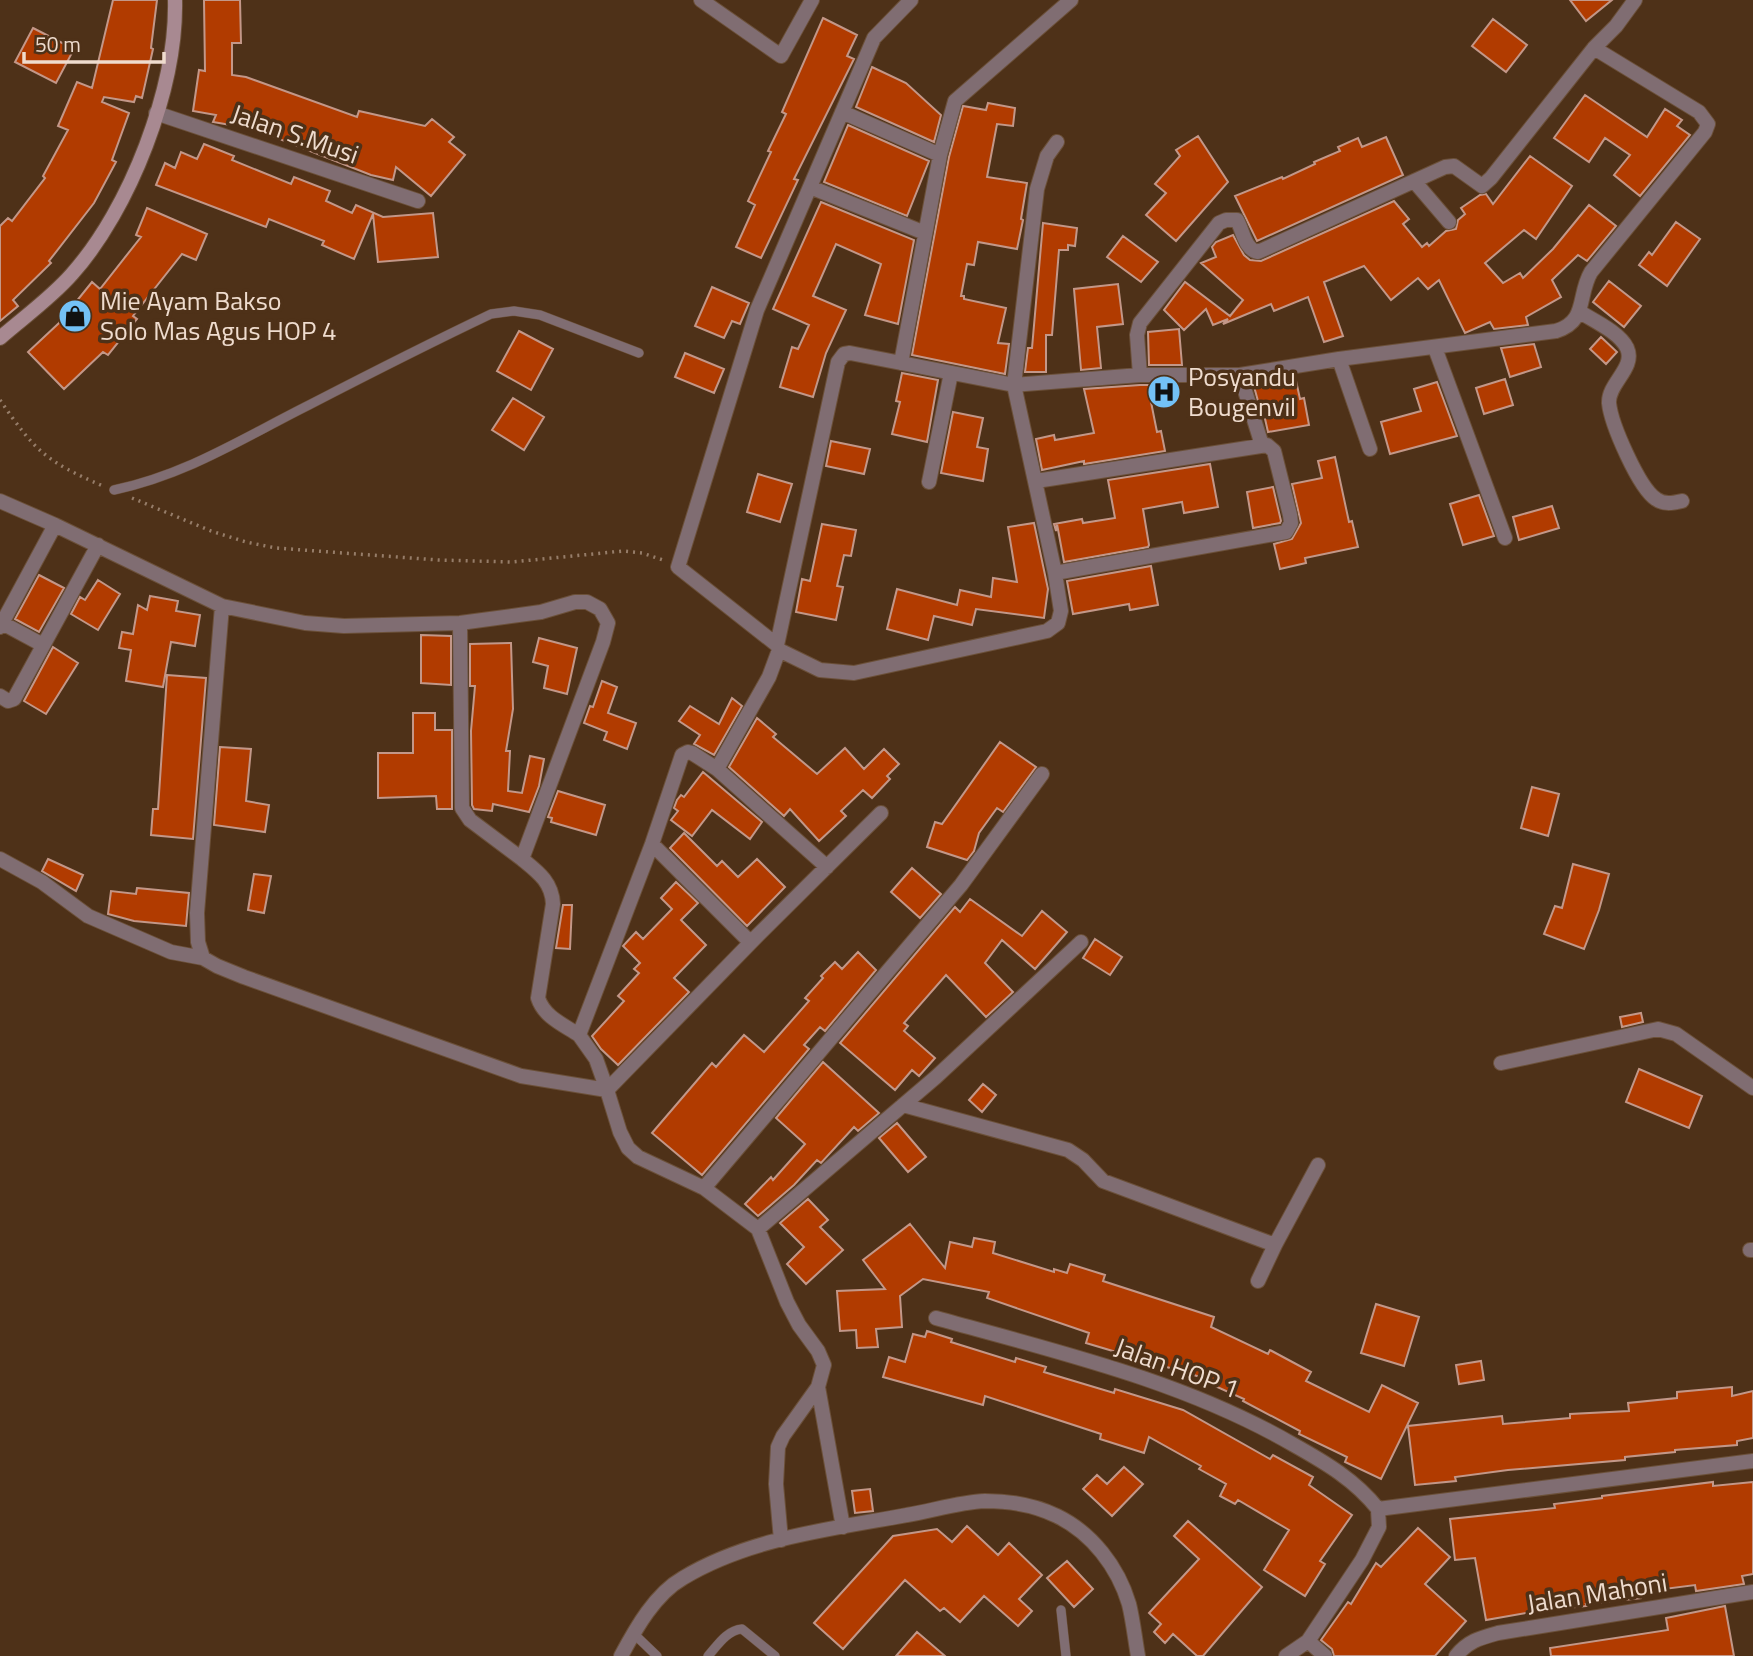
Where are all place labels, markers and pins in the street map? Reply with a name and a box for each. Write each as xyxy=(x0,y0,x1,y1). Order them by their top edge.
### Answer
place label: Mie Ayam Bakso Solo Mas Agus HOP 4 xyxy=(100,281,337,350)
shop icon: Mie Ayam Bakso Solo Mas Agus HOP 4 xyxy=(56,297,94,335)
place label: Posyandu Bougenvil xyxy=(1188,357,1296,426)
hospital icon: Posyandu Bougenvil xyxy=(1145,373,1183,411)

